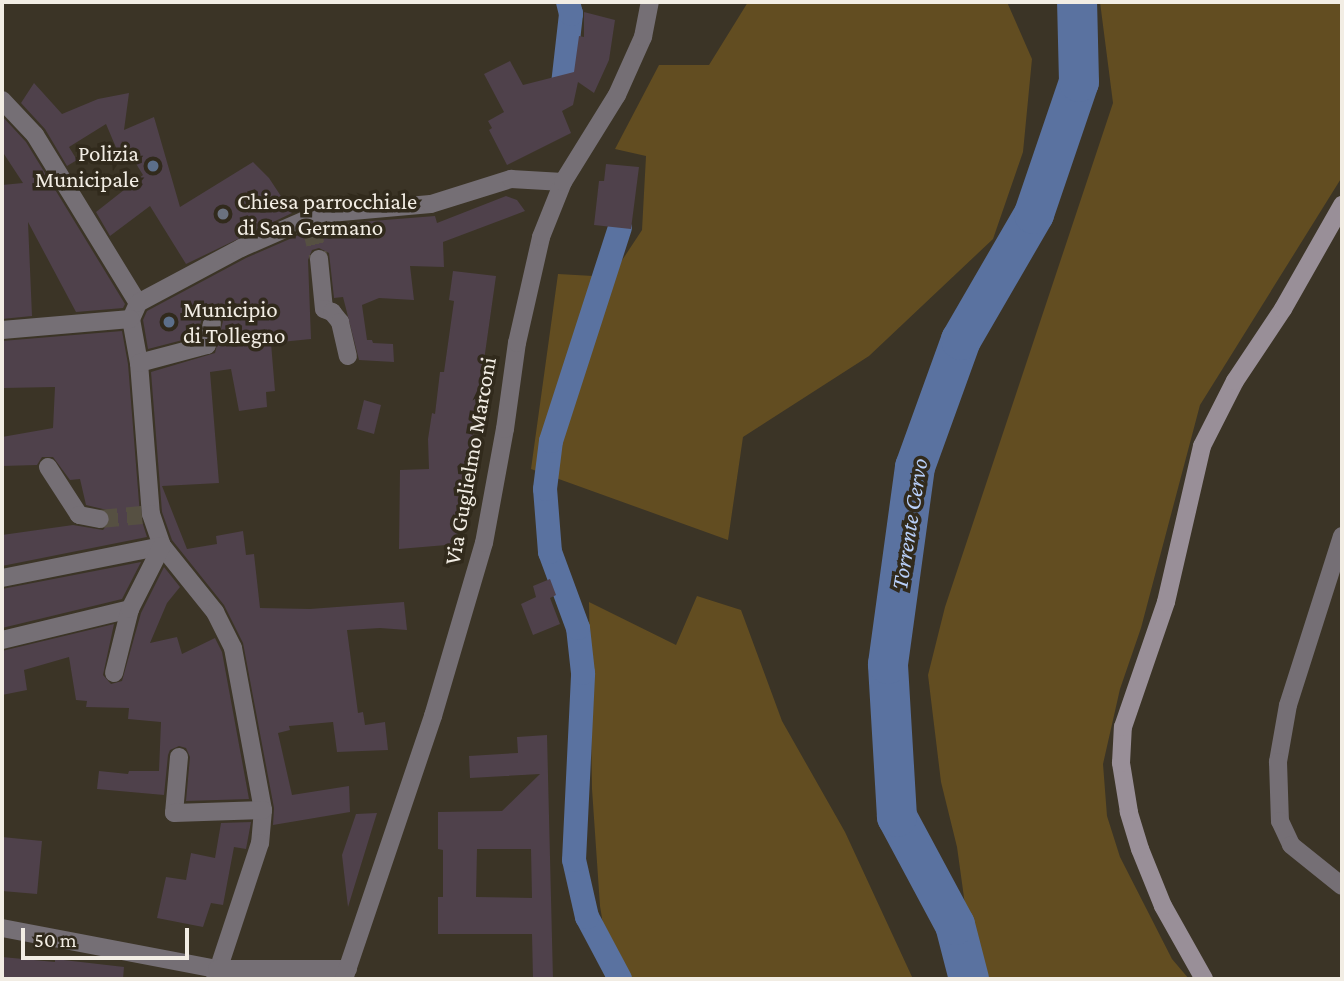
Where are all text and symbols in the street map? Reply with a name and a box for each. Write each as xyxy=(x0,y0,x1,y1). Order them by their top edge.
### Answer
place label: Polizia Municipale xyxy=(35,139,139,193)
marker: Polizia Municipale xyxy=(145,158,161,174)
place label: Chiesa parrocchiale di San Germano xyxy=(237,187,417,241)
marker: Chiesa parrocchiale di San Germano xyxy=(215,206,231,222)
place label: Municipio di Tollegno xyxy=(183,295,286,349)
marker: Municipio di Tollegno xyxy=(161,314,177,330)
street label: Via Guglielmo Marconi xyxy=(438,355,502,567)
water label: Torrente Cervo xyxy=(884,456,934,592)
scale bar xyxy=(24,914,192,958)
text: 50 m xyxy=(34,928,77,952)

